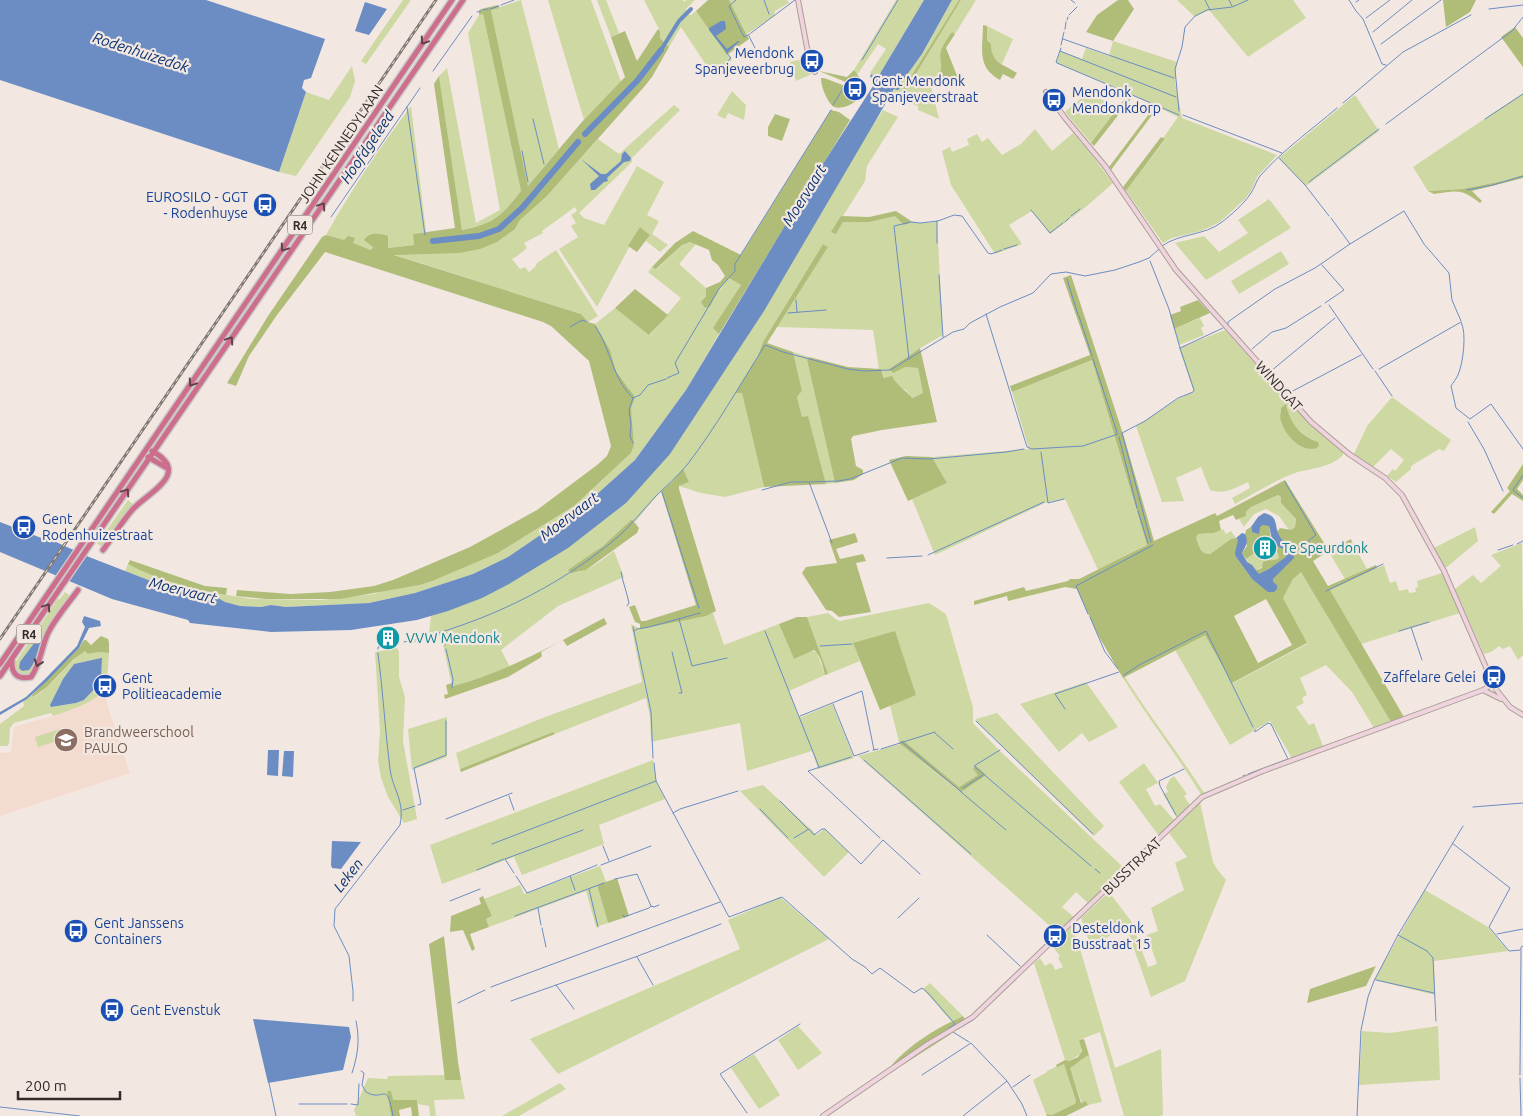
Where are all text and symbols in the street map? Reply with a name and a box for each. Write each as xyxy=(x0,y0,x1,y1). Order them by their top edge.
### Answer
water label: Rodenhuizedok xyxy=(91,28,191,76)
one-way arrow xyxy=(421,36,430,45)
place label: Mendonk Spanjeveerbrug xyxy=(695,45,794,77)
bus stop icon: Mendonk Spanjeveerbrug xyxy=(799,48,825,74)
place label: Gent Mendonk Spanjeveerstraat xyxy=(872,73,979,105)
bus stop icon: Gent Mendonk Spanjeveerstraat xyxy=(842,76,868,102)
street label: JOHN KENNEDYLAAN xyxy=(296,82,386,206)
place label: Mendonk Mendonkdorp xyxy=(1072,84,1161,116)
bus stop icon: Mendonk Mendonkdorp xyxy=(1041,87,1067,113)
water label: Hoofdgeleed xyxy=(337,107,398,186)
water label: Moervaart xyxy=(778,161,830,229)
place label: EUROSILO - GGT - Rodenhuyse xyxy=(146,189,248,221)
bus stop icon: EUROSILO - GGT - Rodenhuyse xyxy=(252,192,278,218)
one-way arrow xyxy=(316,202,325,211)
road number: R4 xyxy=(288,216,312,234)
one-way arrow xyxy=(281,243,290,252)
one-way arrow xyxy=(224,336,233,346)
street label: WINDGAT xyxy=(1252,358,1306,414)
one-way arrow xyxy=(189,377,199,386)
one-way arrow xyxy=(120,488,130,497)
water label: Moervaart xyxy=(536,488,602,544)
place label: Gent Rodenhuizestraat xyxy=(42,511,153,543)
bus stop icon: Gent Rodenhuizestraat xyxy=(11,514,37,540)
building icon: Te Speurdonk xyxy=(1252,535,1278,561)
place label: Te Speurdonk xyxy=(1282,540,1368,556)
water label: Moervaart xyxy=(147,573,219,607)
one-way arrow xyxy=(41,603,50,613)
road number: R4 xyxy=(16,624,42,644)
building icon: VVW Mendonk xyxy=(375,625,401,651)
place label: VVW Mendonk xyxy=(406,630,500,646)
one-way arrow xyxy=(34,658,44,667)
bus stop icon: Zaffelare Gelei xyxy=(1481,664,1507,690)
place label: Zaffelare Gelei xyxy=(1384,669,1476,685)
place label: Gent Politieacademie xyxy=(122,670,222,702)
bus stop icon: Gent Politieacademie xyxy=(92,673,118,699)
place label: Brandweerschool PAULO xyxy=(84,724,194,756)
school or university icon: Brandweerschool PAULO xyxy=(53,727,79,753)
street label: BUSSTRAAT xyxy=(1099,834,1165,898)
water label: Leken xyxy=(330,855,366,895)
place label: Gent Janssens Containers xyxy=(94,915,184,947)
bus stop icon: Gent Janssens Containers xyxy=(63,918,89,944)
place label: Desteldonk Busstraat 15 xyxy=(1072,920,1151,952)
bus stop icon: Desteldonk Busstraat 15 xyxy=(1042,923,1068,949)
bus stop icon: Gent Evenstuk xyxy=(99,997,125,1023)
place label: Gent Evenstuk xyxy=(130,1002,221,1018)
scale bar xyxy=(18,1068,120,1100)
text: 200 m xyxy=(25,1077,67,1094)

